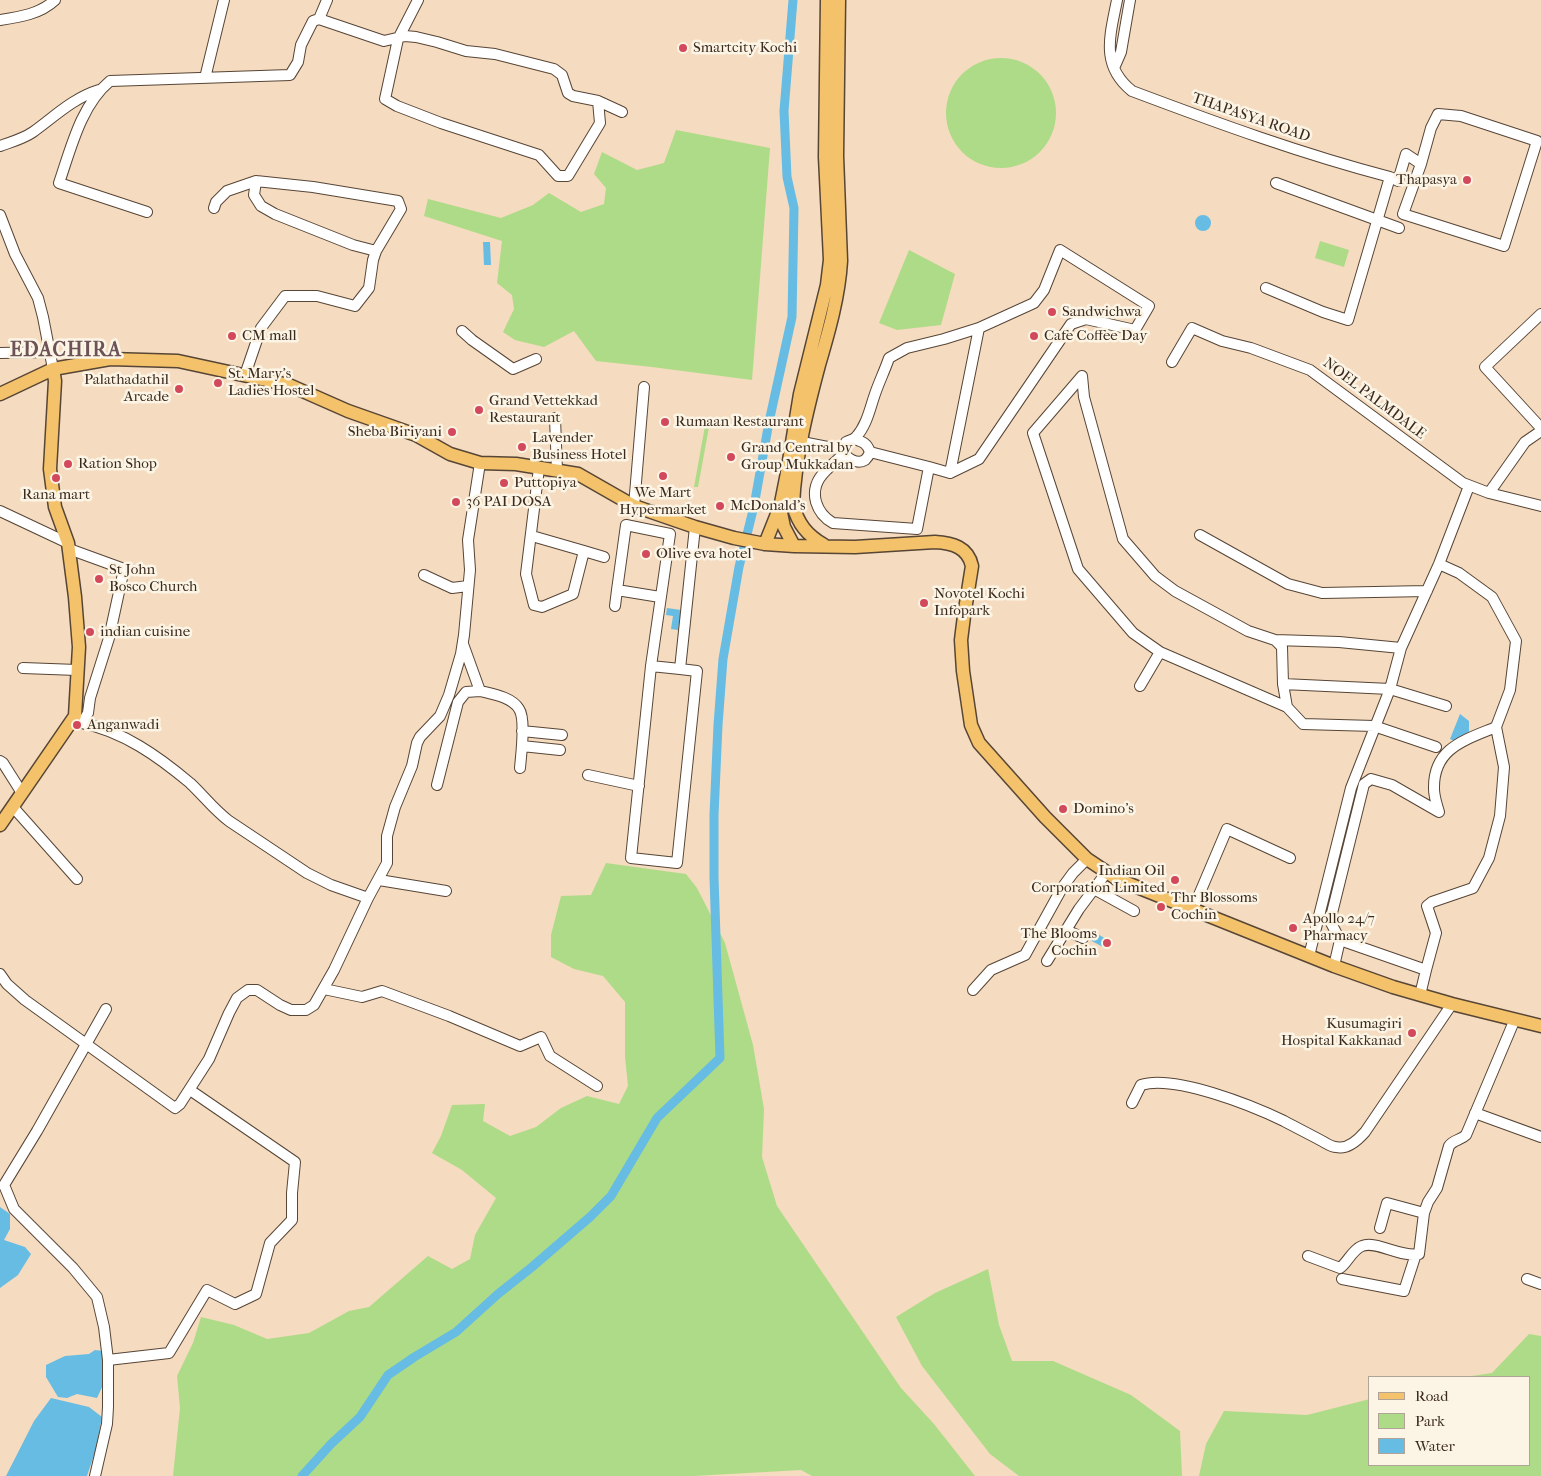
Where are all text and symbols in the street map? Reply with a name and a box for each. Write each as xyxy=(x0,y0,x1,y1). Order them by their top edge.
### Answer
place label: Smartcity Kochi xyxy=(693,39,797,57)
marker: Smartcity Kochi xyxy=(677,42,689,54)
street label: THAPASYA ROAD xyxy=(1190,89,1312,147)
place label: Thapasya xyxy=(1396,171,1457,189)
marker: Thapasya xyxy=(1461,174,1473,186)
place label: Sandwichwa xyxy=(1062,303,1141,321)
marker: Sandwichwa xyxy=(1046,306,1058,318)
place label: CM mall xyxy=(242,327,297,345)
place label: Cafe Coffee Day xyxy=(1044,327,1147,345)
marker: CM mall xyxy=(226,330,238,342)
marker: Cafe Coffee Day xyxy=(1028,330,1040,342)
district label: EDACHIRA xyxy=(9,339,123,363)
street label: NOEL PALMDALE xyxy=(1319,354,1429,444)
place label: St. Mary's Ladies Hostel xyxy=(228,365,314,400)
place label: Palathadathil Arcade xyxy=(84,371,169,406)
marker: St. Mary's Ladies Hostel xyxy=(212,377,224,389)
marker: Palathadathil Arcade xyxy=(173,383,185,395)
place label: Grand Vettekkad Restaurant xyxy=(489,392,598,427)
marker: Grand Vettekkad Restaurant xyxy=(473,404,485,416)
place label: Rumaan Restaurant xyxy=(675,413,804,431)
marker: Rumaan Restaurant xyxy=(659,416,671,428)
place label: Sheba Biriyani xyxy=(348,423,442,441)
marker: Sheba Biriyani xyxy=(446,426,458,438)
place label: Lavender Business Hotel xyxy=(532,429,627,464)
place label: Grand Central by Group Mukkadan xyxy=(741,439,853,474)
marker: Lavender Business Hotel xyxy=(516,441,528,453)
marker: Grand Central by Group Mukkadan xyxy=(725,451,737,463)
place label: Ration Shop xyxy=(78,455,157,473)
marker: Ration Shop xyxy=(62,458,74,470)
marker: We Mart Hypermarket xyxy=(657,470,669,482)
marker: Rana mart xyxy=(50,472,62,484)
place label: Puttopiya xyxy=(514,474,577,492)
marker: Puttopiya xyxy=(498,477,510,489)
place label: We Mart Hypermarket xyxy=(619,484,707,519)
place label: Rana mart xyxy=(22,486,90,504)
place label: 36 PAI DOSA xyxy=(466,493,552,511)
marker: 36 PAI DOSA xyxy=(450,496,462,508)
place label: McDonald's xyxy=(730,497,806,515)
marker: McDonald's xyxy=(714,500,726,512)
place label: Olive eva hotel xyxy=(656,545,752,563)
marker: Olive eva hotel xyxy=(640,548,652,560)
place label: St John Bosco Church xyxy=(109,561,197,596)
marker: St John Bosco Church xyxy=(93,573,105,585)
place label: Novotel Kochi Infopark xyxy=(934,585,1025,620)
marker: Novotel Kochi Infopark xyxy=(918,597,930,609)
place label: indian cuisine xyxy=(100,623,190,641)
marker: indian cuisine xyxy=(84,626,96,638)
place label: Anganwadi xyxy=(87,716,159,734)
marker: Anganwadi xyxy=(71,719,83,731)
place label: Domino's xyxy=(1073,800,1134,818)
marker: Domino's xyxy=(1057,803,1069,815)
place label: Indian Oil Corporation Limited xyxy=(1031,862,1165,897)
marker: Indian Oil Corporation Limited xyxy=(1169,874,1181,886)
place label: Thr Blossoms Cochin xyxy=(1171,889,1257,924)
marker: Thr Blossoms Cochin xyxy=(1155,901,1167,913)
place label: Apollo 24/7 Pharmacy xyxy=(1303,910,1375,945)
marker: Apollo 24/7 Pharmacy xyxy=(1287,922,1299,934)
place label: The Blooms Cochin xyxy=(1021,925,1097,960)
marker: The Blooms Cochin xyxy=(1101,937,1113,949)
place label: Kusumagiri Hospital Kakkanad xyxy=(1281,1015,1402,1050)
marker: Kusumagiri Hospital Kakkanad xyxy=(1406,1027,1418,1039)
legend xyxy=(1368,1376,1531,1466)
text: Road xyxy=(1415,1387,1448,1405)
text: Park xyxy=(1415,1412,1445,1430)
text: Water xyxy=(1415,1437,1455,1455)

